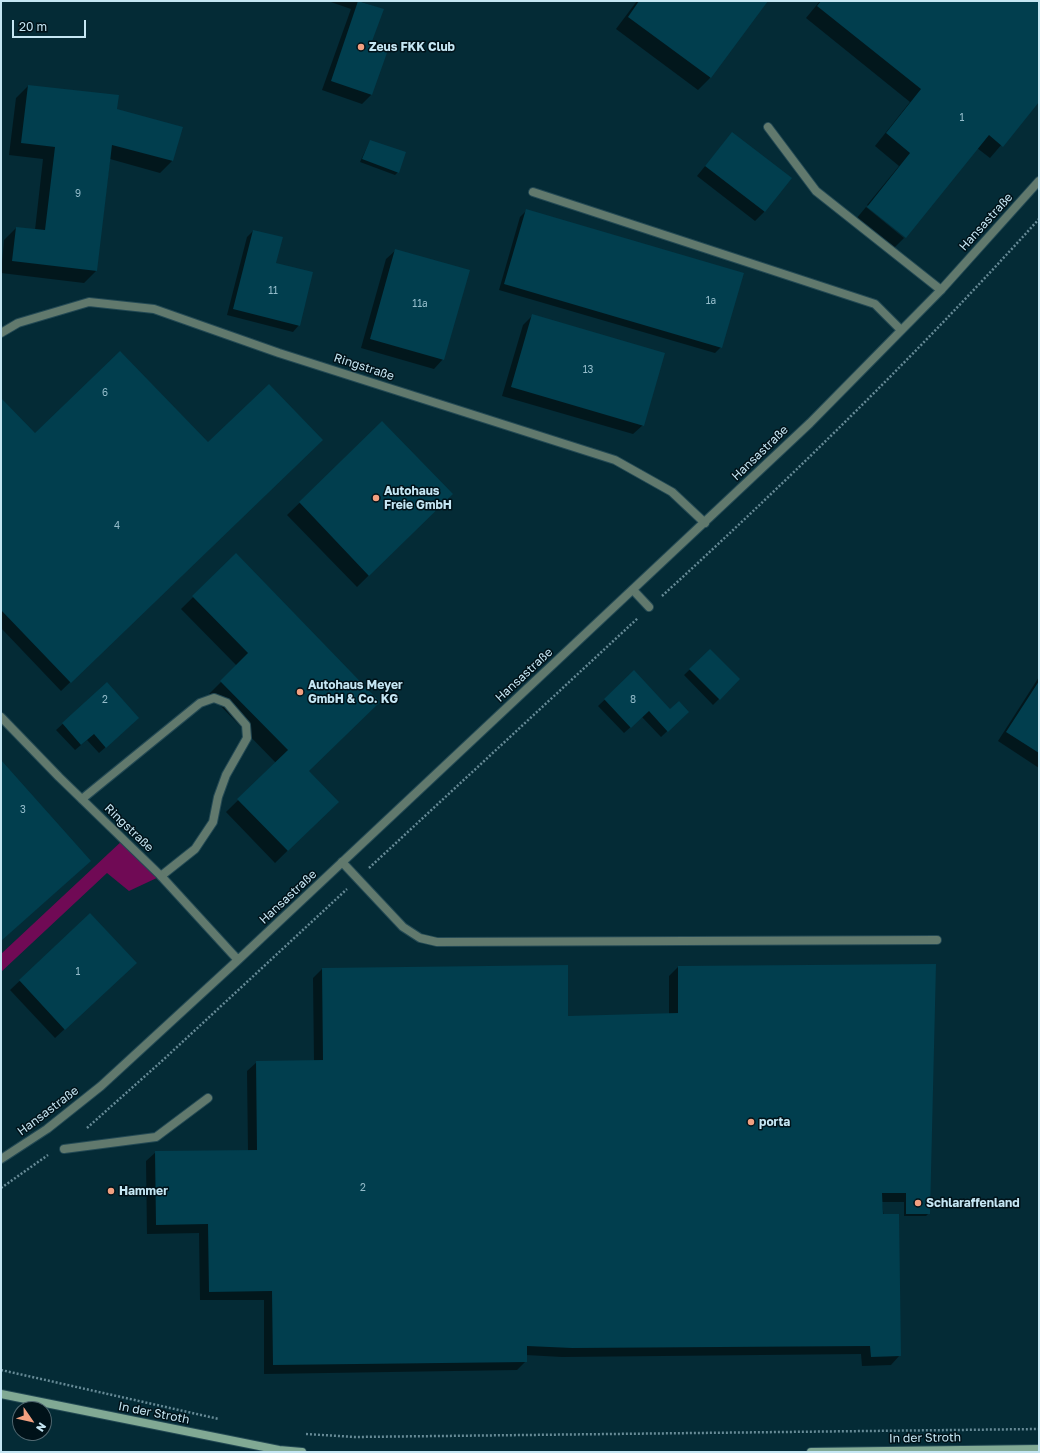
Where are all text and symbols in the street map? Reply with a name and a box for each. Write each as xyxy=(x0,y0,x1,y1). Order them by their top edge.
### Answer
scale bar xyxy=(14,12,88,38)
text: 20 m xyxy=(19,19,47,34)
place label: Zeus FKK Club xyxy=(369,40,455,54)
marker: Zeus FKK Club xyxy=(356,42,366,52)
house number: 1 xyxy=(960,112,964,124)
house number: 9 xyxy=(75,188,81,200)
street label: Hansastraße xyxy=(956,190,1016,254)
house number: 11 xyxy=(268,285,278,297)
house number: 1a xyxy=(706,295,716,307)
house number: 11a xyxy=(412,298,428,310)
street label: Ringstraße xyxy=(332,350,396,384)
house number: 13 xyxy=(583,364,593,376)
house number: 6 xyxy=(102,387,108,399)
street label: Hansastraße xyxy=(729,423,791,483)
place label: Autohaus Freie GmbH xyxy=(384,484,452,512)
marker: Autohaus Freie GmbH xyxy=(371,493,381,503)
house number: 4 xyxy=(114,520,120,532)
street label: Hansastraße xyxy=(492,645,556,705)
place label: Autohaus Meyer GmbH & Co. KG xyxy=(308,678,403,706)
marker: Autohaus Meyer GmbH & Co. KG xyxy=(295,687,305,697)
house number: 2 xyxy=(102,694,108,706)
house number: 8 xyxy=(630,694,636,706)
street label: Ringstraße xyxy=(101,801,157,855)
house number: 3 xyxy=(20,804,26,816)
street label: Hansastraße xyxy=(256,867,320,927)
house number: 1 xyxy=(76,966,80,978)
street label: Hansastraße xyxy=(15,1083,81,1139)
place label: porta xyxy=(759,1115,790,1129)
marker: porta xyxy=(746,1117,756,1127)
house number: 2 xyxy=(360,1182,366,1194)
place label: Hammer xyxy=(119,1184,168,1198)
marker: Hammer xyxy=(106,1186,116,1196)
place label: Schlaraffenland xyxy=(926,1196,1020,1210)
marker: Schlaraffenland xyxy=(913,1198,923,1208)
street label: In der Stroth xyxy=(117,1399,191,1427)
north arrow xyxy=(12,1401,52,1441)
text: N xyxy=(34,1420,49,1435)
street label: In der Stroth xyxy=(889,1430,961,1446)

